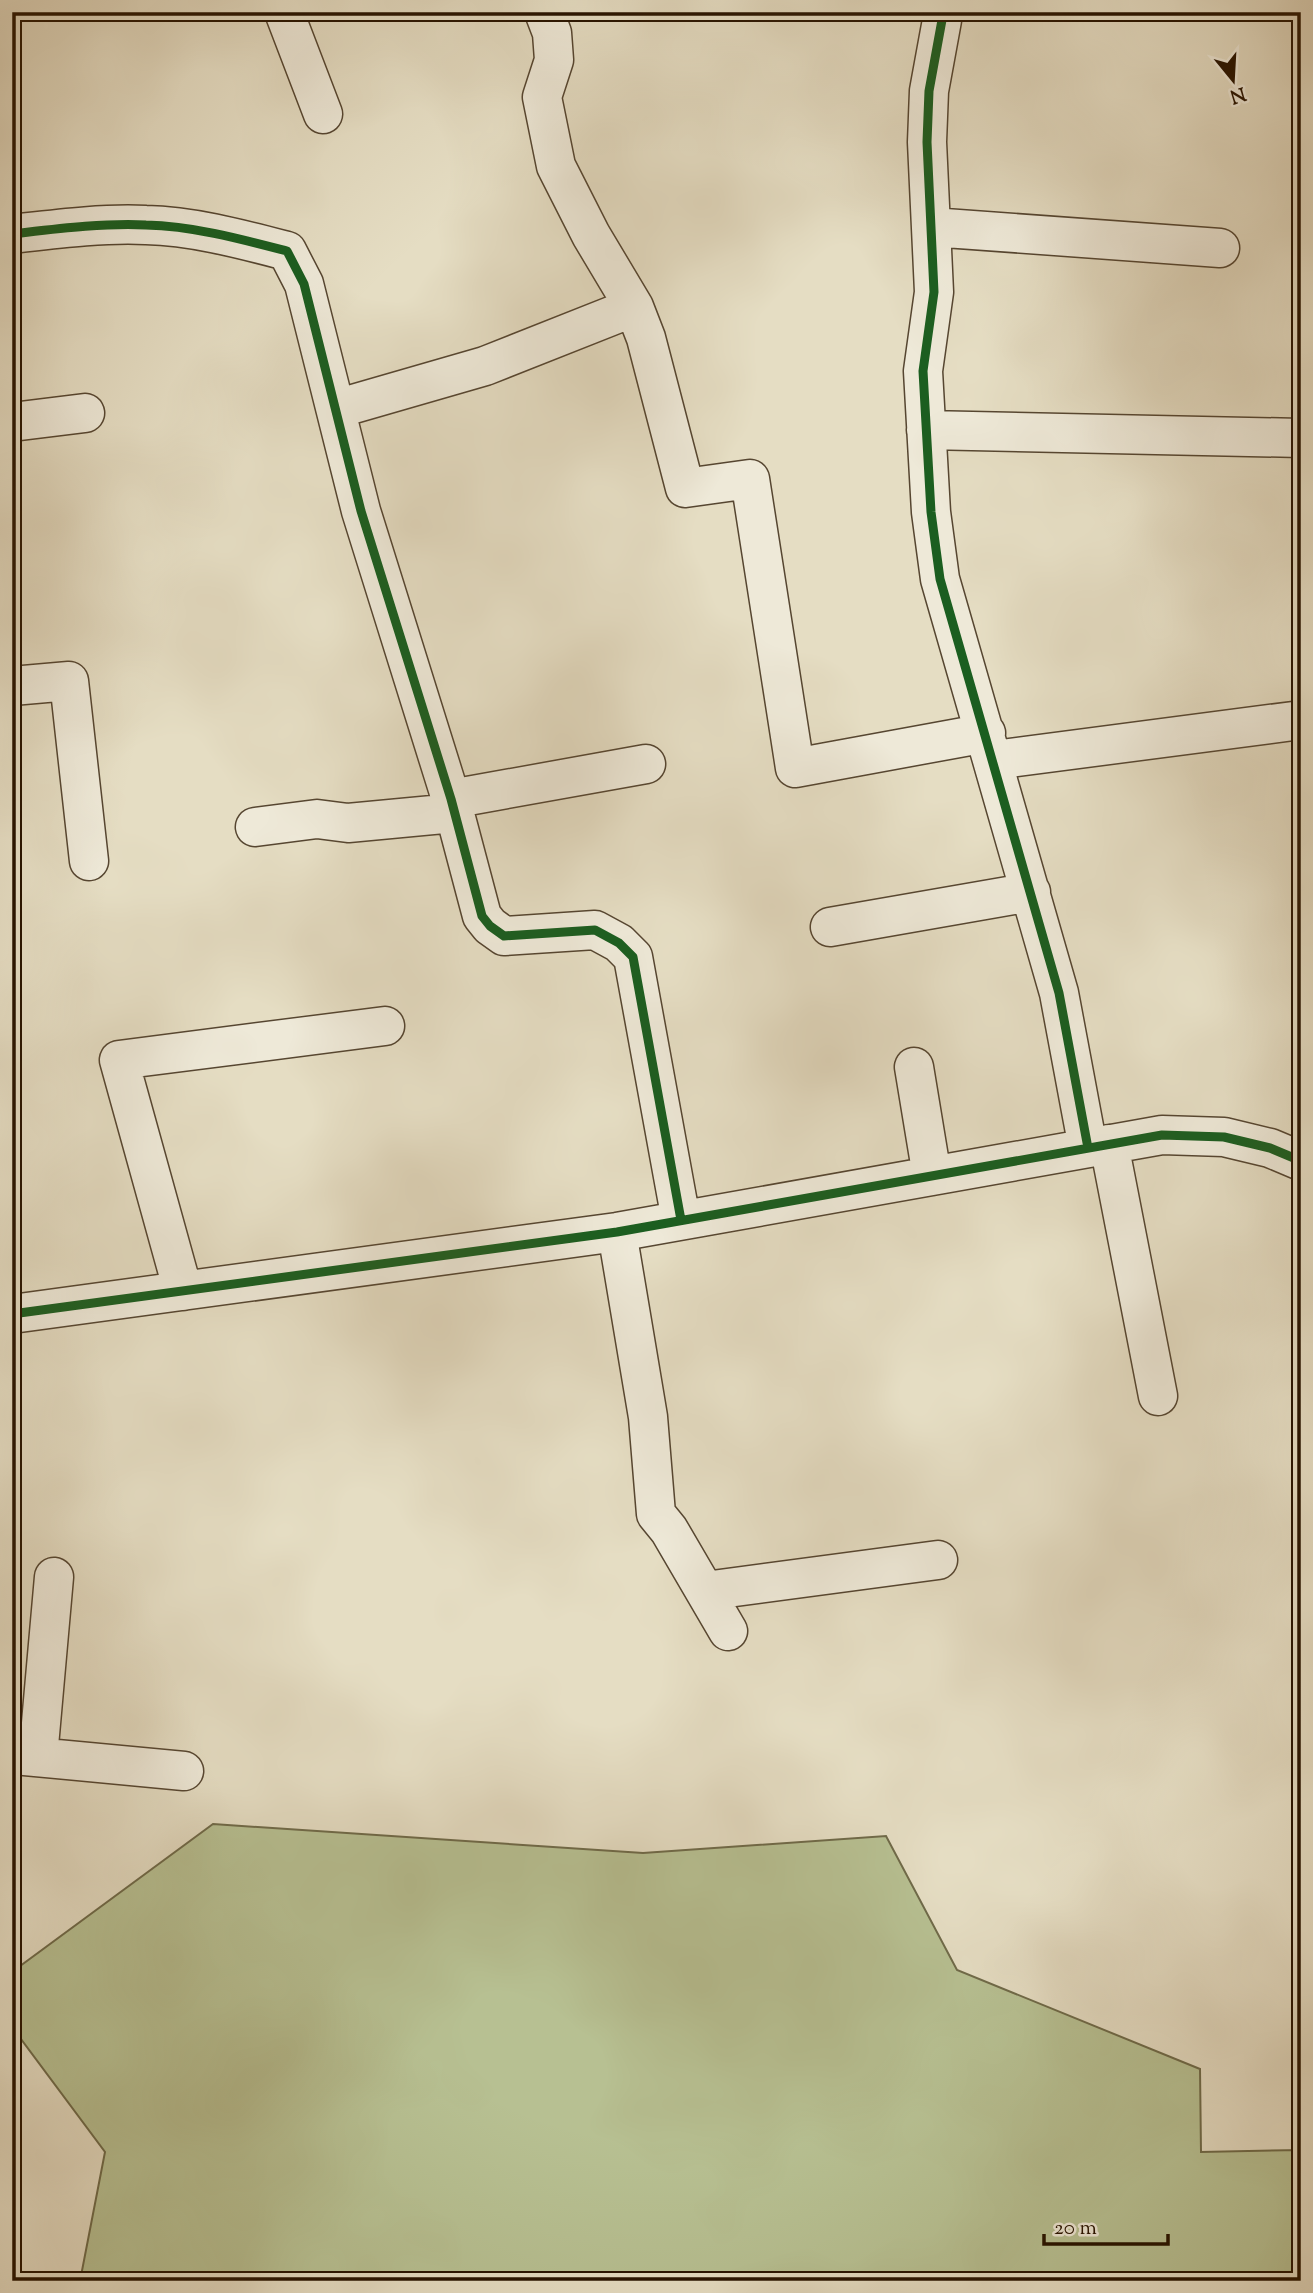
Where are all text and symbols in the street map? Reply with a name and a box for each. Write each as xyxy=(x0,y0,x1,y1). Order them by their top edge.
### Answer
north arrow xyxy=(1198,46,1268,116)
text: N xyxy=(1226,79,1249,109)
scale bar xyxy=(1044,2202,1168,2246)
text: 20 m xyxy=(1054,2214,1097,2244)

